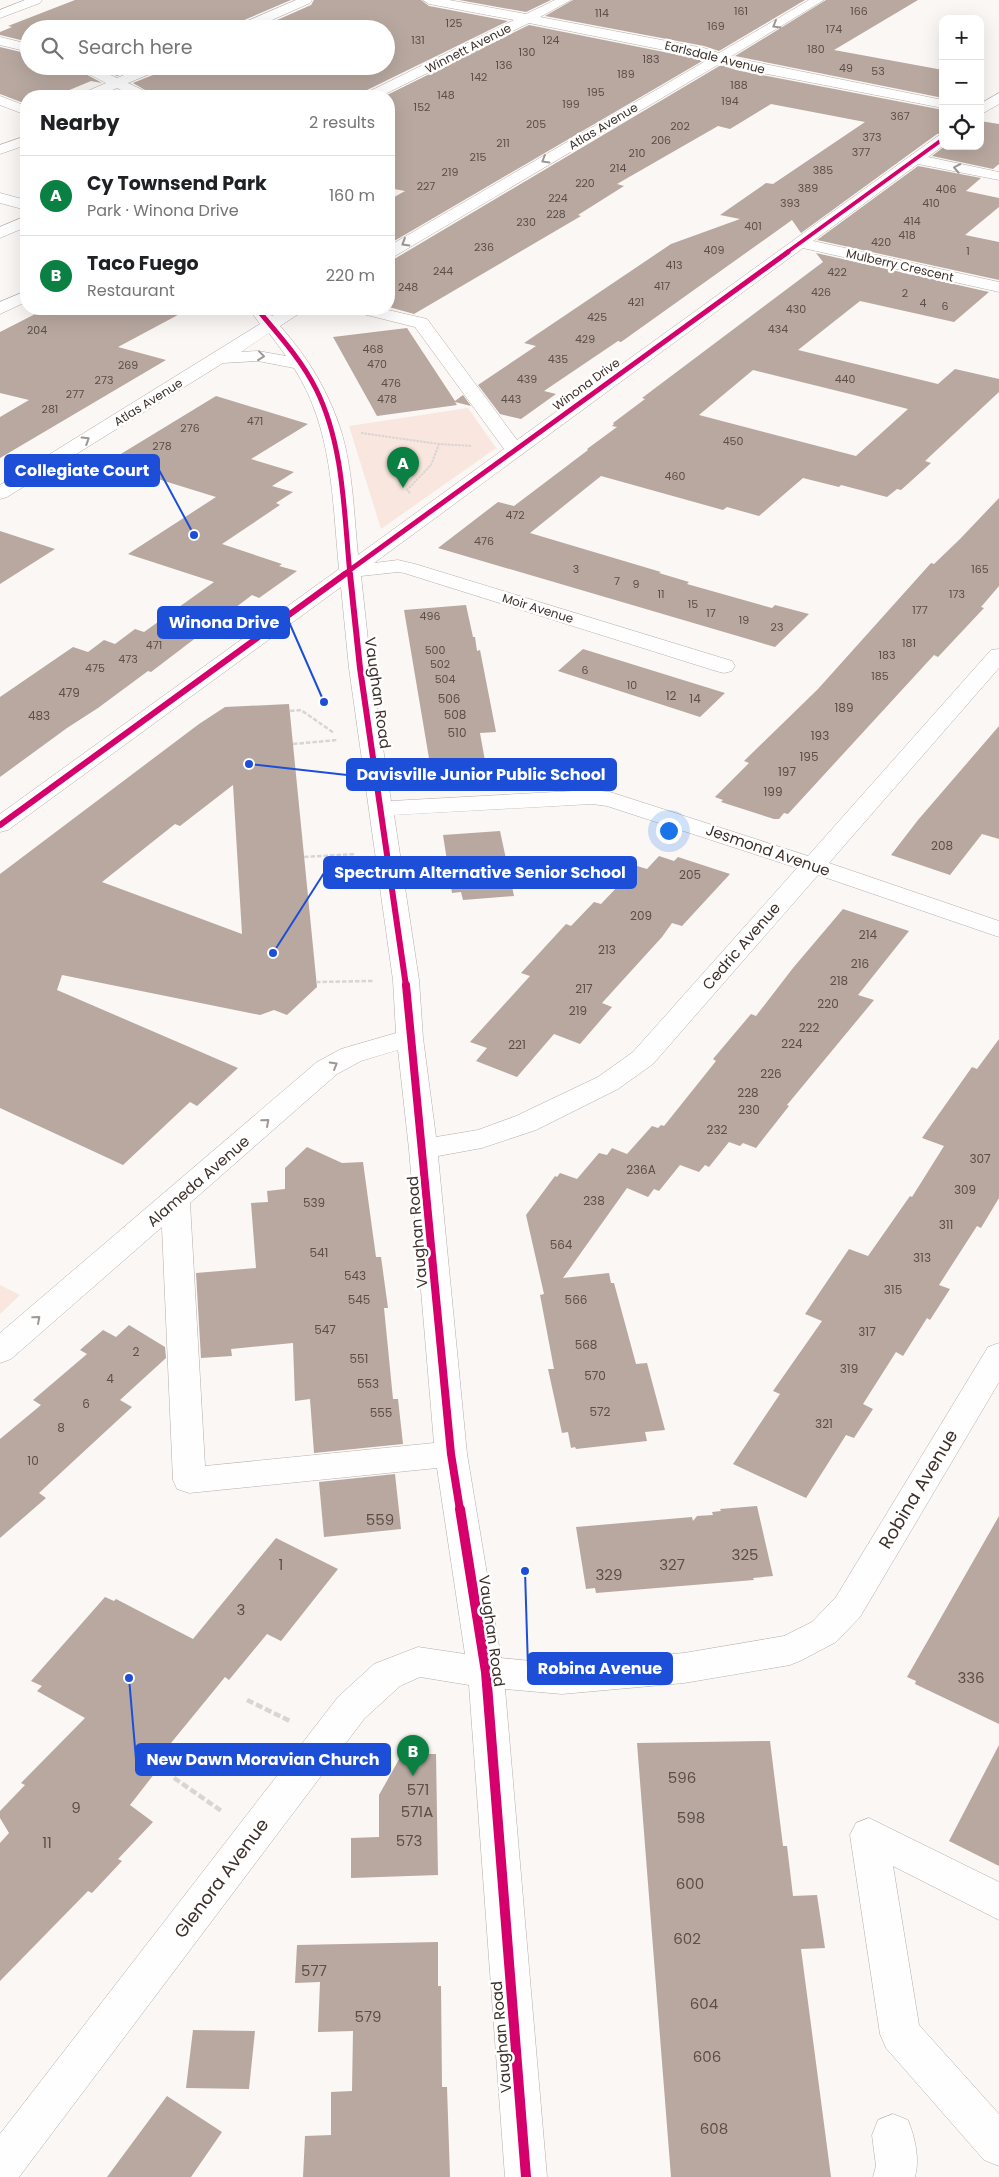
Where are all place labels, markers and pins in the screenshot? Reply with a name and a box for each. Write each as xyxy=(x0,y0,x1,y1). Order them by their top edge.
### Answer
pin: A xyxy=(387,447,419,488)
callout: Collegiate Court xyxy=(5,455,159,486)
callout: Winona Drive xyxy=(158,607,289,638)
callout: Davisville Junior Public School xyxy=(347,759,616,790)
callout: Spectrum Alternative Senior School xyxy=(324,857,636,888)
callout: Robina Avenue xyxy=(528,1653,672,1684)
pin: B xyxy=(397,1735,429,1776)
callout: New Dawn Moravian Church xyxy=(136,1744,390,1775)

